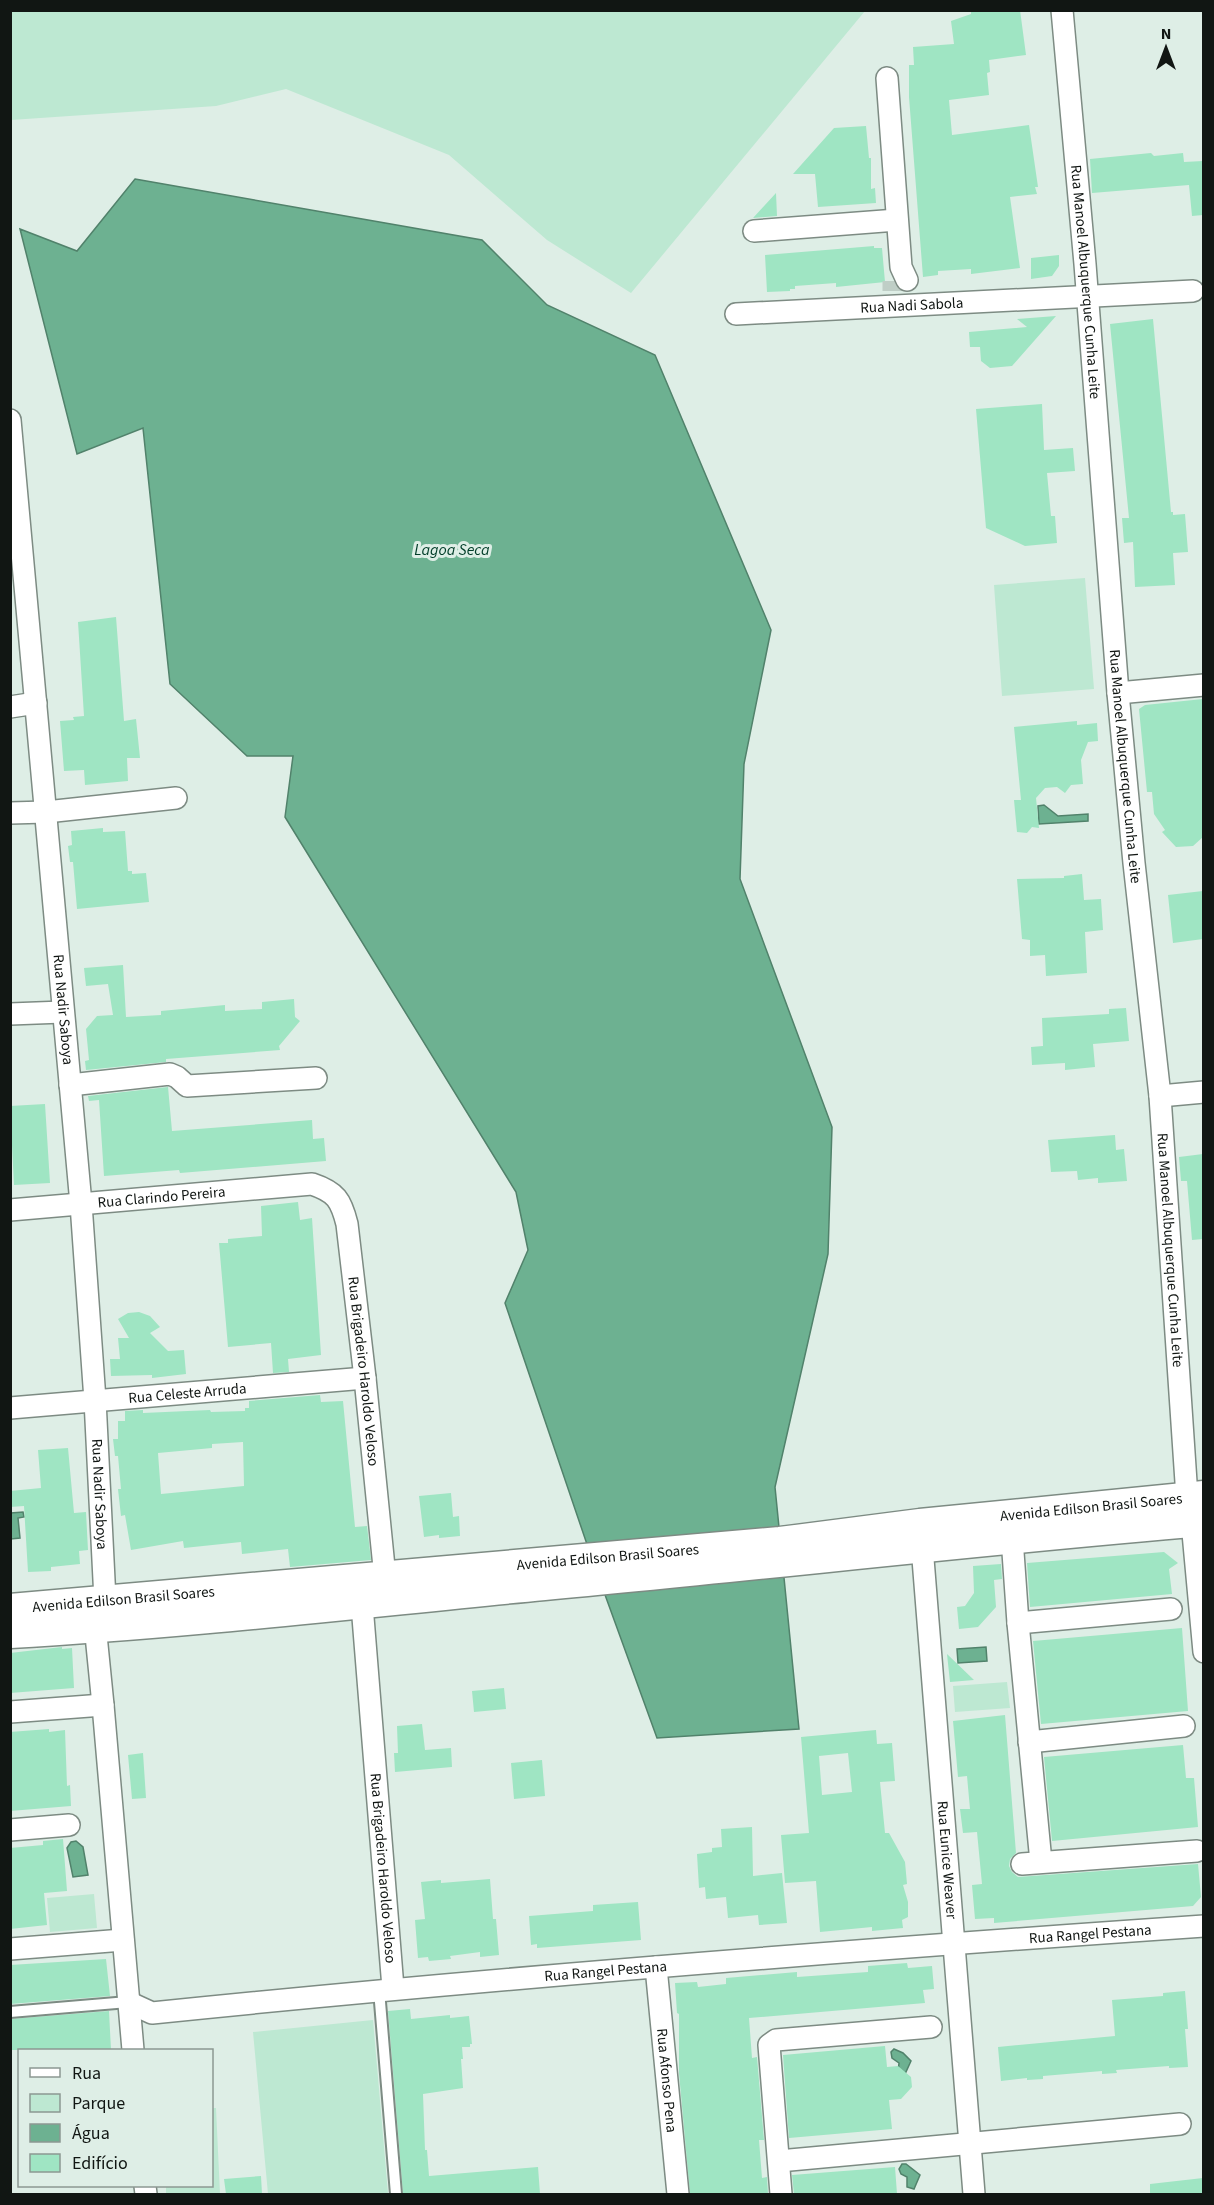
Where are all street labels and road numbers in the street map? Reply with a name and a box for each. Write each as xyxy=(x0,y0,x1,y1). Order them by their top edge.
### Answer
street label: Rua Manoel Albuquerque Cunha Leite xyxy=(1065,164,1105,400)
street label: Rua Nadi Sabola xyxy=(860,293,964,319)
street label: Rua Manoel Albuquerque Cunha Leite xyxy=(1104,649,1146,885)
street label: Rua Nadir Saboya xyxy=(47,953,78,1066)
street label: Rua Manoel Albuquerque Cunha Leite xyxy=(1152,1132,1188,1368)
street label: Rua Clarindo Pereira xyxy=(97,1182,226,1213)
street label: Rua Brigadeiro Haroldo Veloso xyxy=(342,1275,384,1467)
street label: Rua Celeste Arruda xyxy=(127,1378,247,1409)
street label: Rua Nadir Saboya xyxy=(86,1438,112,1550)
street label: Avenida Edilson Brasil Soares xyxy=(999,1488,1183,1527)
street label: Avenida Edilson Brasil Soares xyxy=(516,1539,700,1576)
street label: Avenida Edilson Brasil Soares xyxy=(32,1581,216,1618)
street label: Rua Brigadeiro Haroldo Veloso xyxy=(365,1772,401,1964)
street label: Rua Eunice Weaver xyxy=(931,1800,962,1921)
street label: Rua Rangel Pestana xyxy=(1028,1920,1152,1949)
street label: Rua Rangel Pestana xyxy=(544,1956,668,1987)
street label: Rua Afonso Pena xyxy=(651,2027,682,2134)

